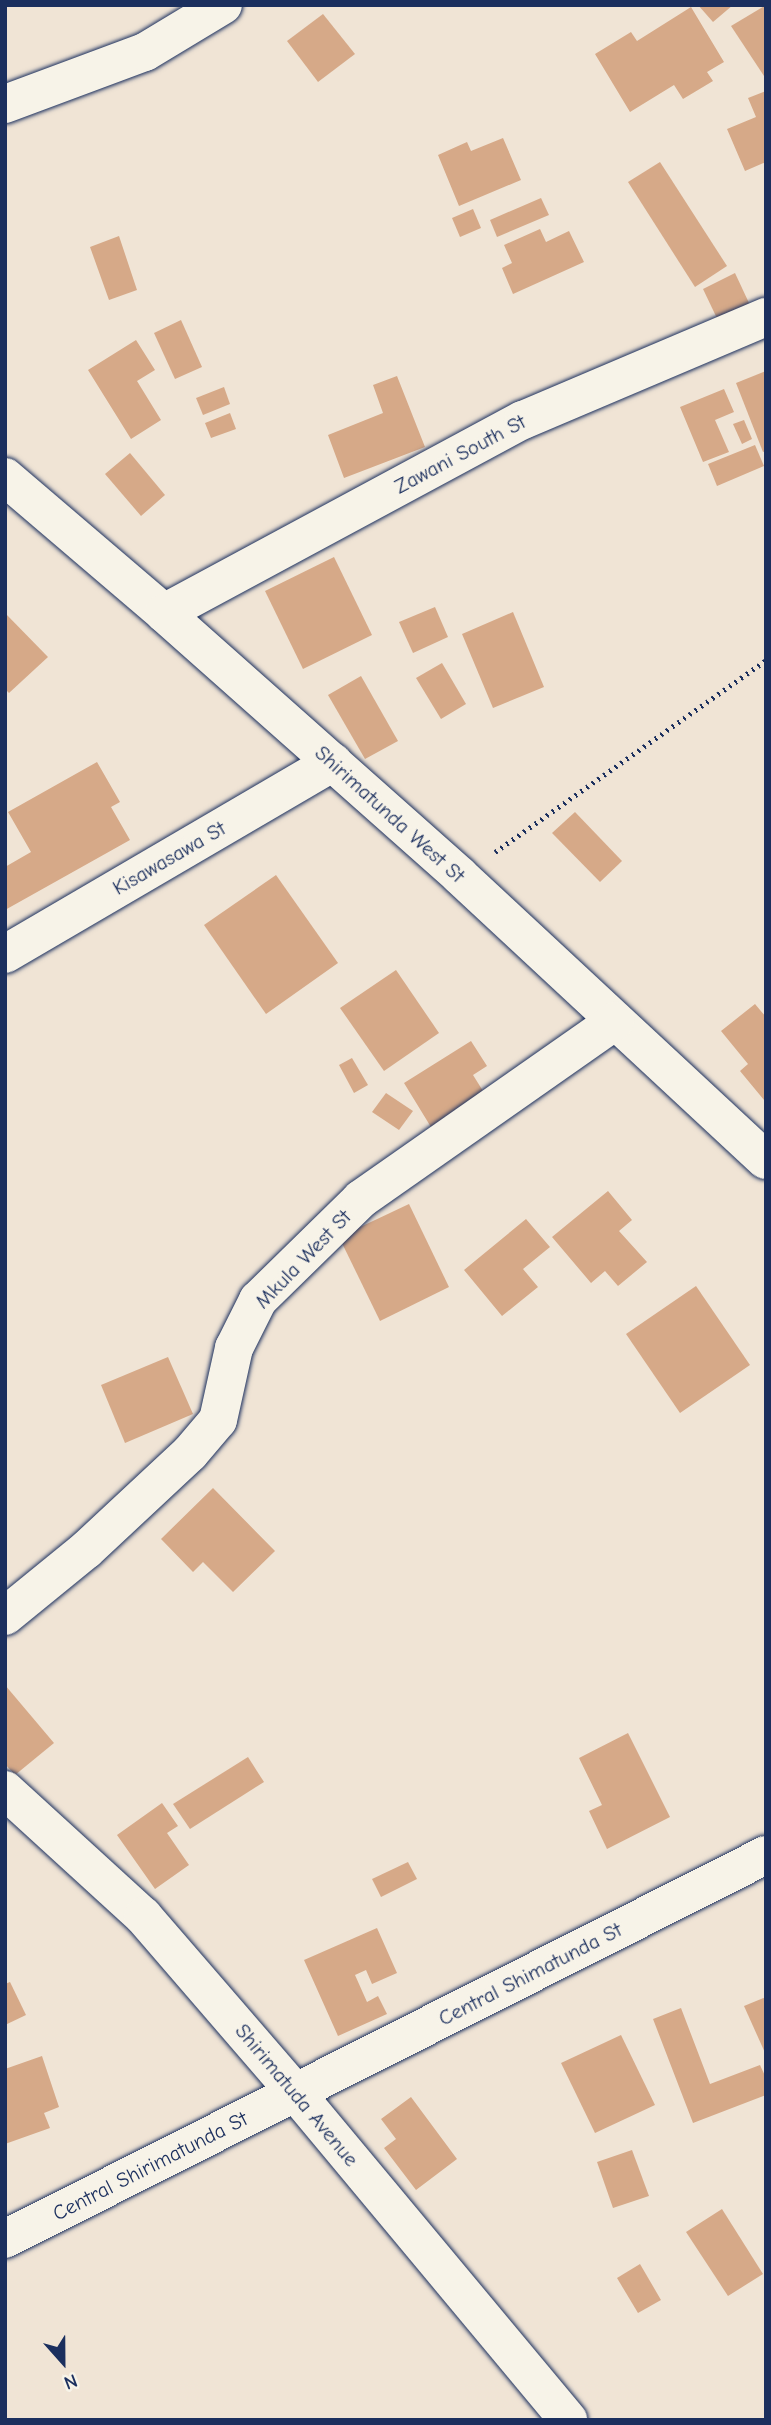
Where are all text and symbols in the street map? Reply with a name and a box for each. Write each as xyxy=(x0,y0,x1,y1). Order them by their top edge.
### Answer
street label: Zawani South St xyxy=(390,409,530,499)
street label: Shirimatunda West St xyxy=(310,740,470,888)
street label: Kisawasawa St xyxy=(108,816,230,900)
street label: Mkula West St xyxy=(250,1204,356,1314)
street label: Central Shimatunda St xyxy=(434,1917,626,2031)
street label: Shirimatuda Avenue xyxy=(230,2018,364,2172)
street label: Central Shirimatunda St xyxy=(48,2106,252,2226)
north arrow xyxy=(28,2327,98,2397)
text: N xyxy=(61,2369,80,2394)

